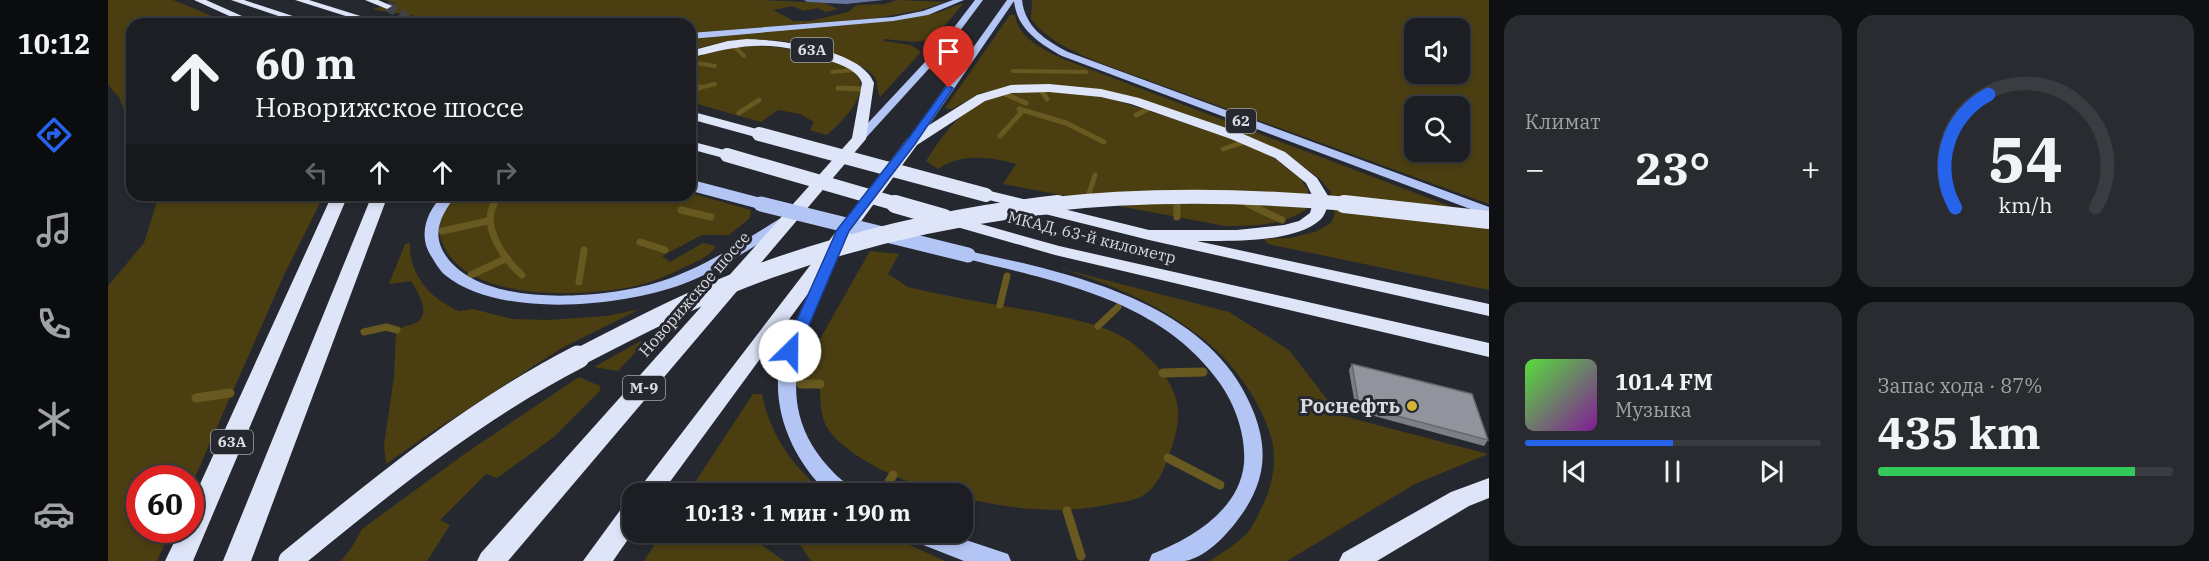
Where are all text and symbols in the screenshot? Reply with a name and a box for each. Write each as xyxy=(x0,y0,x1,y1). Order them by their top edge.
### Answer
map controls xyxy=(1404,18,1470,162)
button: sound xyxy=(1404,18,1470,84)
text: 10:12 xyxy=(18,26,90,61)
pin xyxy=(923,26,974,88)
icon: arrive xyxy=(932,35,965,68)
text: 60 m xyxy=(255,36,356,91)
road number: 63A xyxy=(791,38,833,62)
icon: ahead xyxy=(156,42,234,120)
text: Новорижское шоссе xyxy=(255,89,524,124)
button: search xyxy=(1404,96,1470,162)
text: Климат xyxy=(1525,108,1601,135)
road number: 62 xyxy=(1226,109,1256,133)
icon: directions xyxy=(33,114,75,156)
text: 54 xyxy=(1988,118,2063,199)
text: 23° xyxy=(1635,139,1710,197)
text: − xyxy=(1525,147,1545,190)
text: + xyxy=(1801,147,1821,190)
icon: left xyxy=(300,156,333,189)
icon: ahead xyxy=(363,156,396,189)
icon: ahead xyxy=(426,156,459,189)
icon: right xyxy=(489,156,522,189)
text: km/h xyxy=(1998,191,2052,219)
street label: МКАД, 63-й километр xyxy=(1006,206,1178,268)
icon: music xyxy=(33,209,75,251)
street label: Новорижское шоссе xyxy=(634,227,754,361)
icon: phone xyxy=(33,303,75,345)
position arrow xyxy=(758,319,822,383)
text: 101.4 FM xyxy=(1615,367,1713,396)
text: Запас хода · 87% xyxy=(1878,372,2043,399)
road number: М-9 xyxy=(623,376,665,400)
place label: Роснефть xyxy=(1300,392,1400,419)
text: Музыка xyxy=(1615,396,1692,423)
icon: climate xyxy=(33,398,75,440)
marker: Роснефть xyxy=(1405,399,1419,413)
text: 435 km xyxy=(1878,403,2041,461)
road number: 63A xyxy=(211,430,253,454)
icon: previous xyxy=(1558,455,1591,488)
icon: pause xyxy=(1656,455,1689,488)
icon: next xyxy=(1755,455,1788,488)
speed limit sign: 60 xyxy=(126,465,204,543)
icon: car xyxy=(33,493,75,535)
text: 10:13 · 1 мин · 190 m xyxy=(684,498,911,527)

